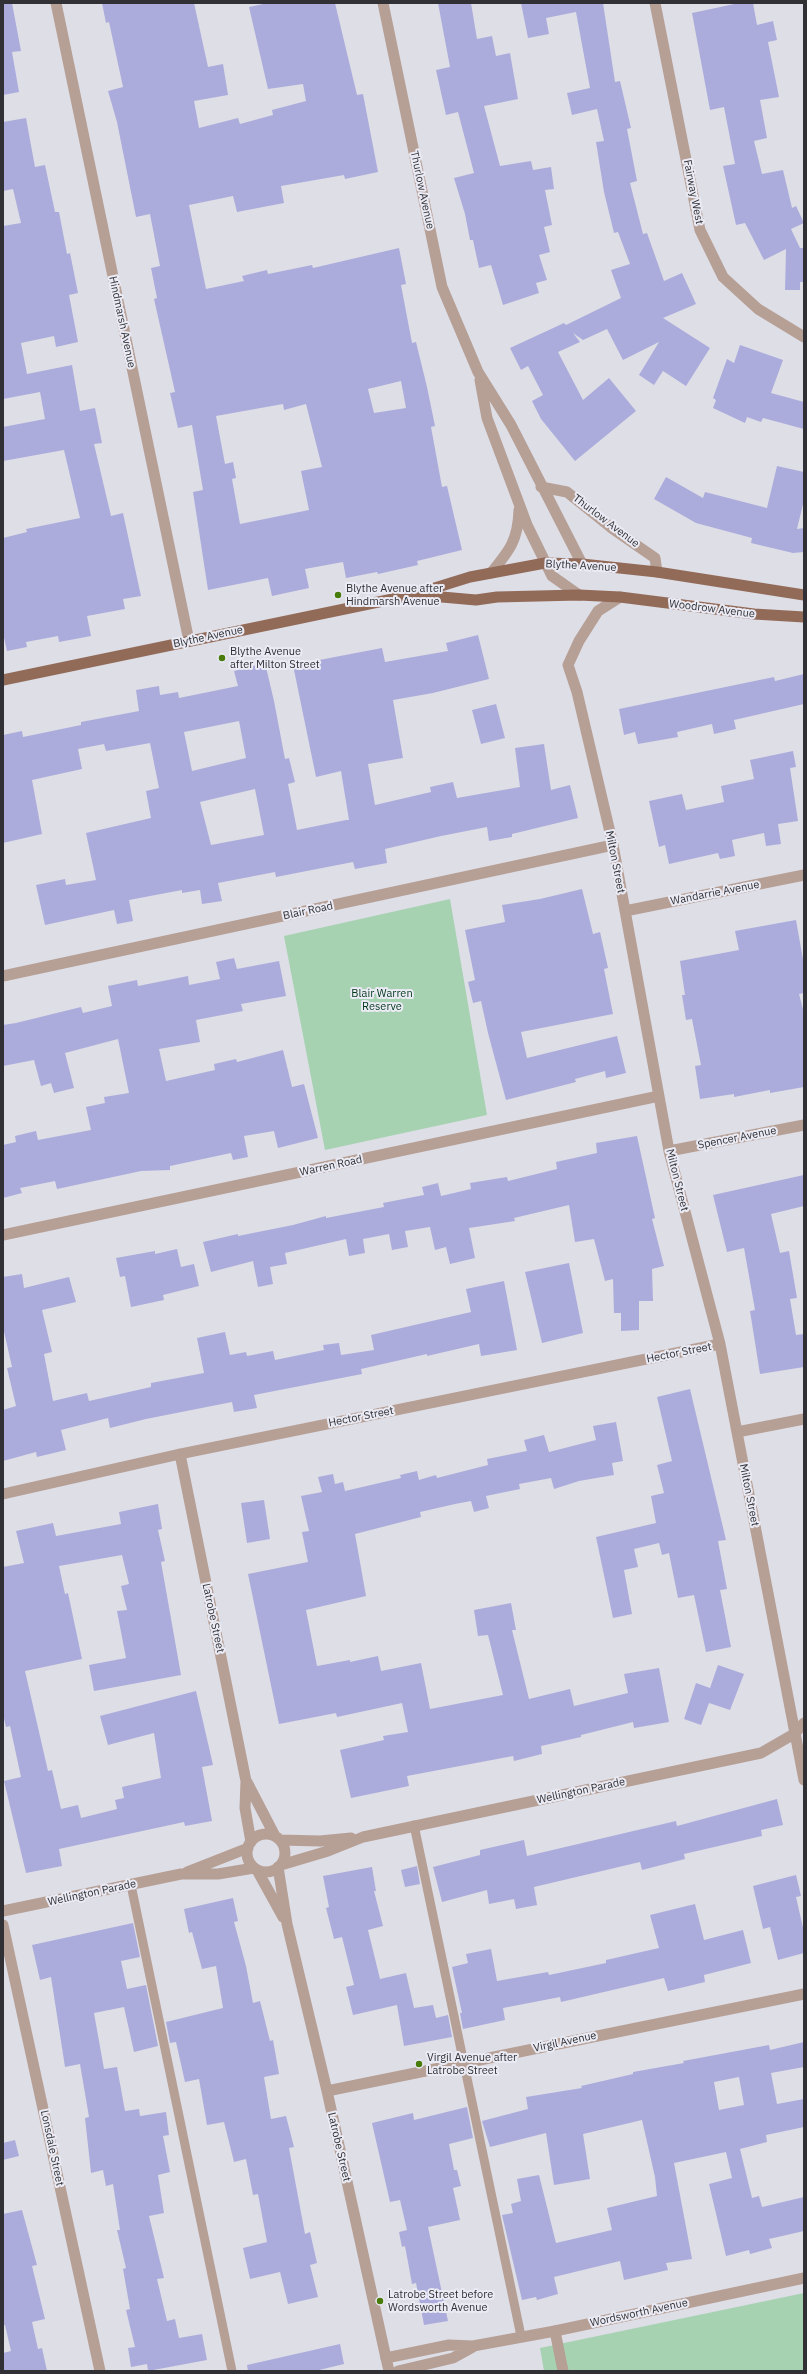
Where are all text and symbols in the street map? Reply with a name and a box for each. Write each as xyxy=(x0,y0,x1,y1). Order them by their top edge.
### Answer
street label: Thurlow Avenue xyxy=(407,150,437,230)
street label: Fairway West xyxy=(680,159,706,225)
street label: Hindmarsh Avenue xyxy=(106,275,138,369)
street label: Thurlow Avenue xyxy=(570,492,642,550)
street label: Blythe Avenue xyxy=(545,558,617,574)
place label: Blythe Avenue after Hindmarsh Avenue xyxy=(346,582,443,608)
marker: Blythe Avenue after Hindmarsh Avenue xyxy=(333,590,343,600)
street label: Woodrow Avenue xyxy=(668,597,756,621)
street label: Blythe Avenue xyxy=(172,623,244,651)
place label: Blythe Avenue after Milton Street xyxy=(230,645,320,671)
marker: Blythe Avenue after Milton Street xyxy=(217,653,227,663)
street label: Milton Street xyxy=(602,830,628,894)
street label: Wandarrie Avenue xyxy=(669,878,761,908)
street label: Blair Road xyxy=(282,899,334,923)
park label: Blair Warren Reserve xyxy=(351,987,413,1013)
street label: Spencer Avenue xyxy=(697,1124,777,1152)
street label: Milton Street xyxy=(663,1148,691,1212)
street label: Warren Road xyxy=(298,1153,364,1179)
street label: Hector Street xyxy=(645,1340,713,1366)
street label: Hector Street xyxy=(327,1404,395,1430)
street label: Milton Street xyxy=(736,1463,762,1527)
street label: Latrobe Street xyxy=(199,1582,227,1654)
street label: Wellington Parade xyxy=(536,1775,626,1807)
street label: Wellington Parade xyxy=(47,1877,137,1909)
street label: Virgil Avenue xyxy=(532,2029,598,2055)
place label: Virgil Avenue after Latrobe Street xyxy=(427,2051,517,2077)
marker: Virgil Avenue after Latrobe Street xyxy=(414,2059,424,2069)
street label: Lonsdale Street xyxy=(38,2109,66,2187)
street label: Latrobe Street xyxy=(325,2111,353,2183)
place label: Latrobe Street before Wordsworth Avenue xyxy=(388,2288,493,2314)
marker: Latrobe Street before Wordsworth Avenue xyxy=(375,2296,385,2306)
street label: Wordsworth Avenue xyxy=(589,2296,689,2330)

